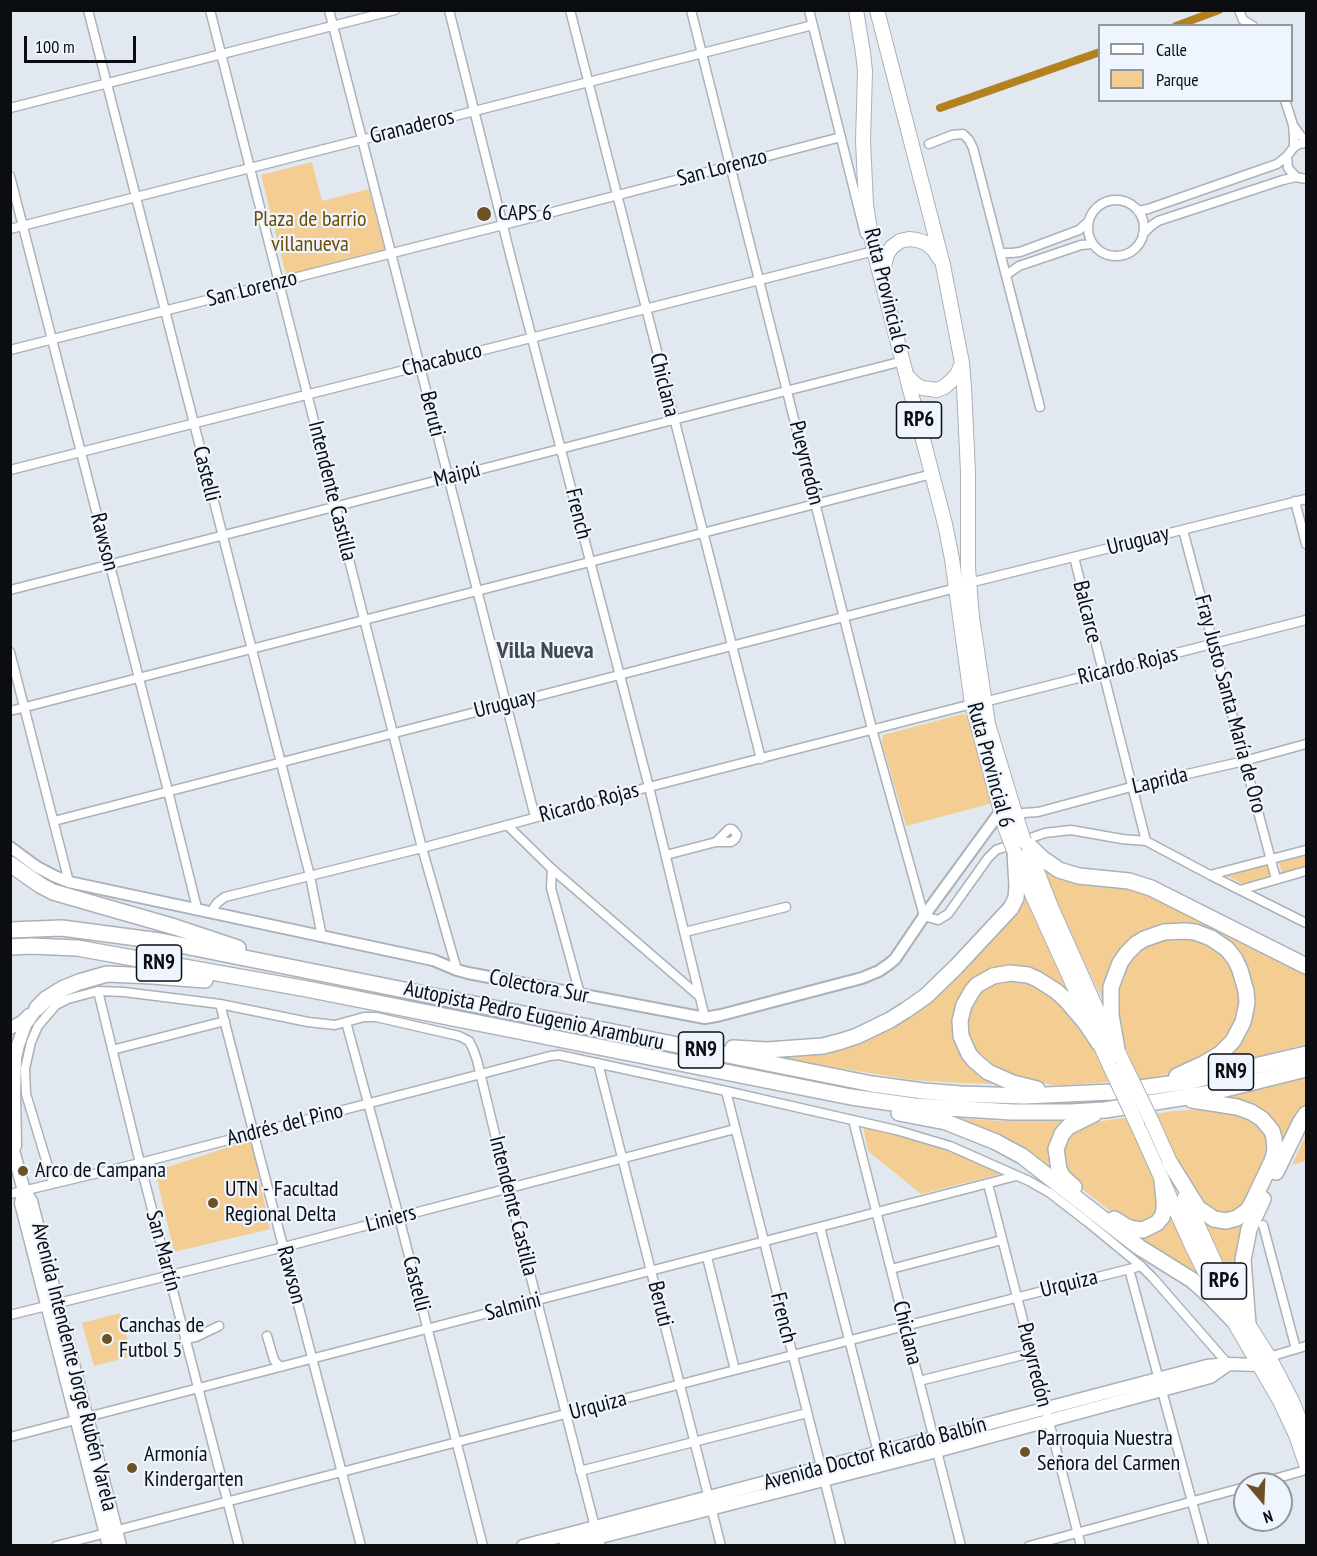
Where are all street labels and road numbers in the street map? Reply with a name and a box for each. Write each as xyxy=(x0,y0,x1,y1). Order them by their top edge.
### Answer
street label: Granaderos xyxy=(367,104,457,150)
street label: San Lorenzo xyxy=(674,143,770,193)
street label: Ruta Provincial 6 xyxy=(858,226,914,356)
street label: San Lorenzo xyxy=(204,265,300,313)
street label: Chacabuco xyxy=(399,337,485,383)
street label: Chiclana xyxy=(643,350,685,420)
street label: Beruti xyxy=(414,389,450,439)
road number: RP6 xyxy=(896,402,942,438)
street label: Intendente Castilla xyxy=(302,418,362,564)
street label: Pueyrredón xyxy=(783,418,829,508)
street label: Castelli xyxy=(186,444,226,504)
street label: Maipú xyxy=(431,457,483,493)
street label: French xyxy=(559,486,597,542)
street label: Rawson xyxy=(84,510,124,574)
street label: Uruguay xyxy=(1104,521,1172,561)
street label: Balcarce xyxy=(1067,578,1107,646)
street label: Fray Justo Santa María de Oro xyxy=(1188,592,1272,816)
street label: Ricardo Rojas xyxy=(1075,641,1181,691)
street label: Uruguay xyxy=(471,684,539,724)
street label: Ruta Provincial 6 xyxy=(961,700,1019,830)
street label: Laprida xyxy=(1130,762,1190,800)
street label: Ricardo Rojas xyxy=(536,777,642,829)
road number: RN9 xyxy=(136,945,182,981)
street label: Colectora Sur xyxy=(487,964,591,1010)
street label: Autopista Pedro Eugenio Aramburu xyxy=(402,976,666,1056)
road number: RN9 xyxy=(678,1032,724,1068)
road number: RN9 xyxy=(1208,1054,1254,1090)
street label: Andrés del Pino xyxy=(224,1098,346,1152)
street label: Intendente Castilla xyxy=(483,1133,543,1279)
street label: Liniers xyxy=(363,1200,419,1238)
street label: San Martín xyxy=(140,1208,186,1294)
street label: Avenida Intendente Jorge Rubén Varela xyxy=(25,1220,123,1514)
street label: Rawson xyxy=(271,1243,311,1307)
street label: Castelli xyxy=(396,1254,436,1314)
road number: RP6 xyxy=(1202,1263,1246,1299)
street label: Urquiza xyxy=(1038,1264,1100,1304)
street label: Beruti xyxy=(642,1279,678,1329)
street label: Salmini xyxy=(482,1287,544,1327)
street label: French xyxy=(764,1290,802,1346)
street label: Chiclana xyxy=(886,1298,928,1368)
street label: Pueyrredón xyxy=(1011,1320,1057,1410)
street label: Urquiza xyxy=(567,1386,629,1426)
street label: Avenida Doctor Ricardo Balbín xyxy=(761,1412,989,1496)

